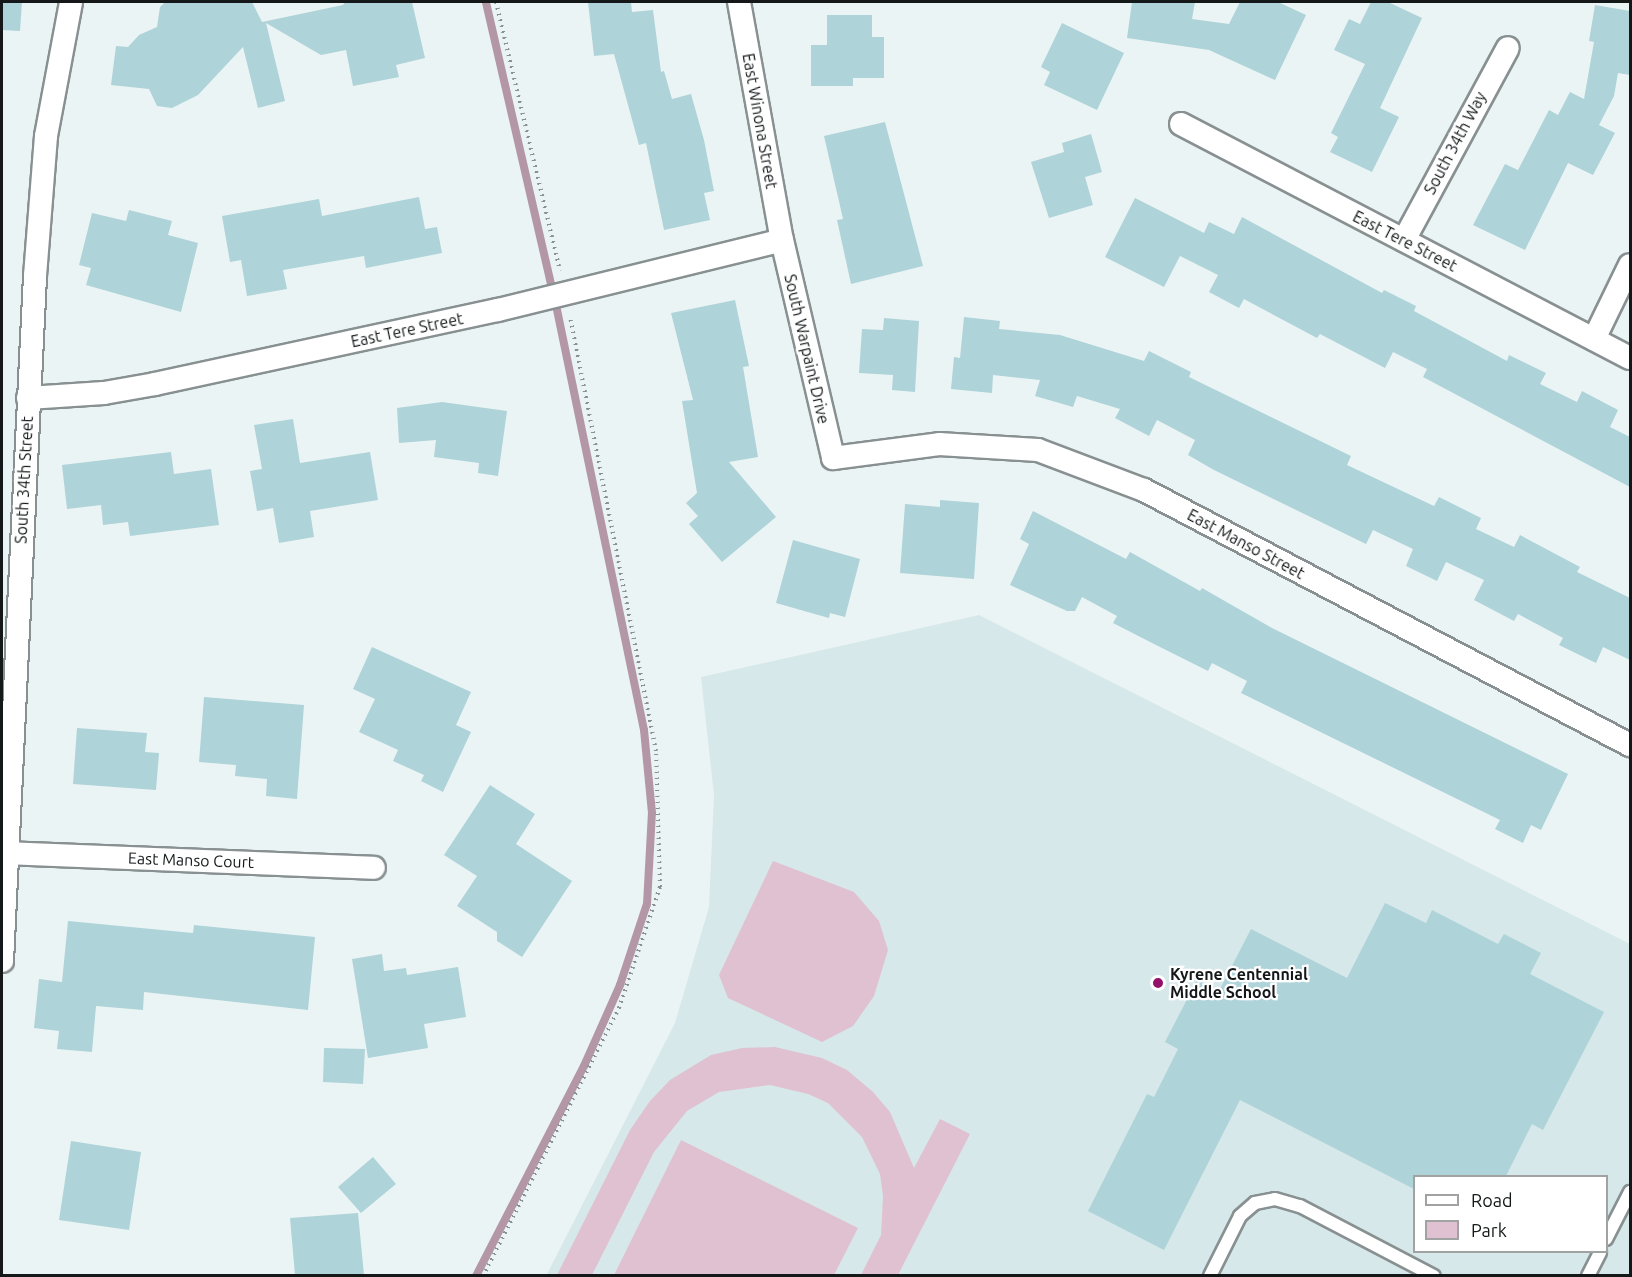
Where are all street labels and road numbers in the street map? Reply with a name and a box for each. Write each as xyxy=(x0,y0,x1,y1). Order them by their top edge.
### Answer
street label: East Winona Street xyxy=(739,52,781,190)
street label: South 34th Way xyxy=(1420,88,1490,198)
street label: East Tere Street xyxy=(1350,207,1460,275)
street label: South Warpaint Drive xyxy=(780,272,834,426)
street label: East Tere Street xyxy=(349,309,465,351)
street label: South 34th Street xyxy=(11,416,37,544)
street label: East Manso Street xyxy=(1184,505,1308,583)
street label: East Manso Court xyxy=(128,848,254,872)

